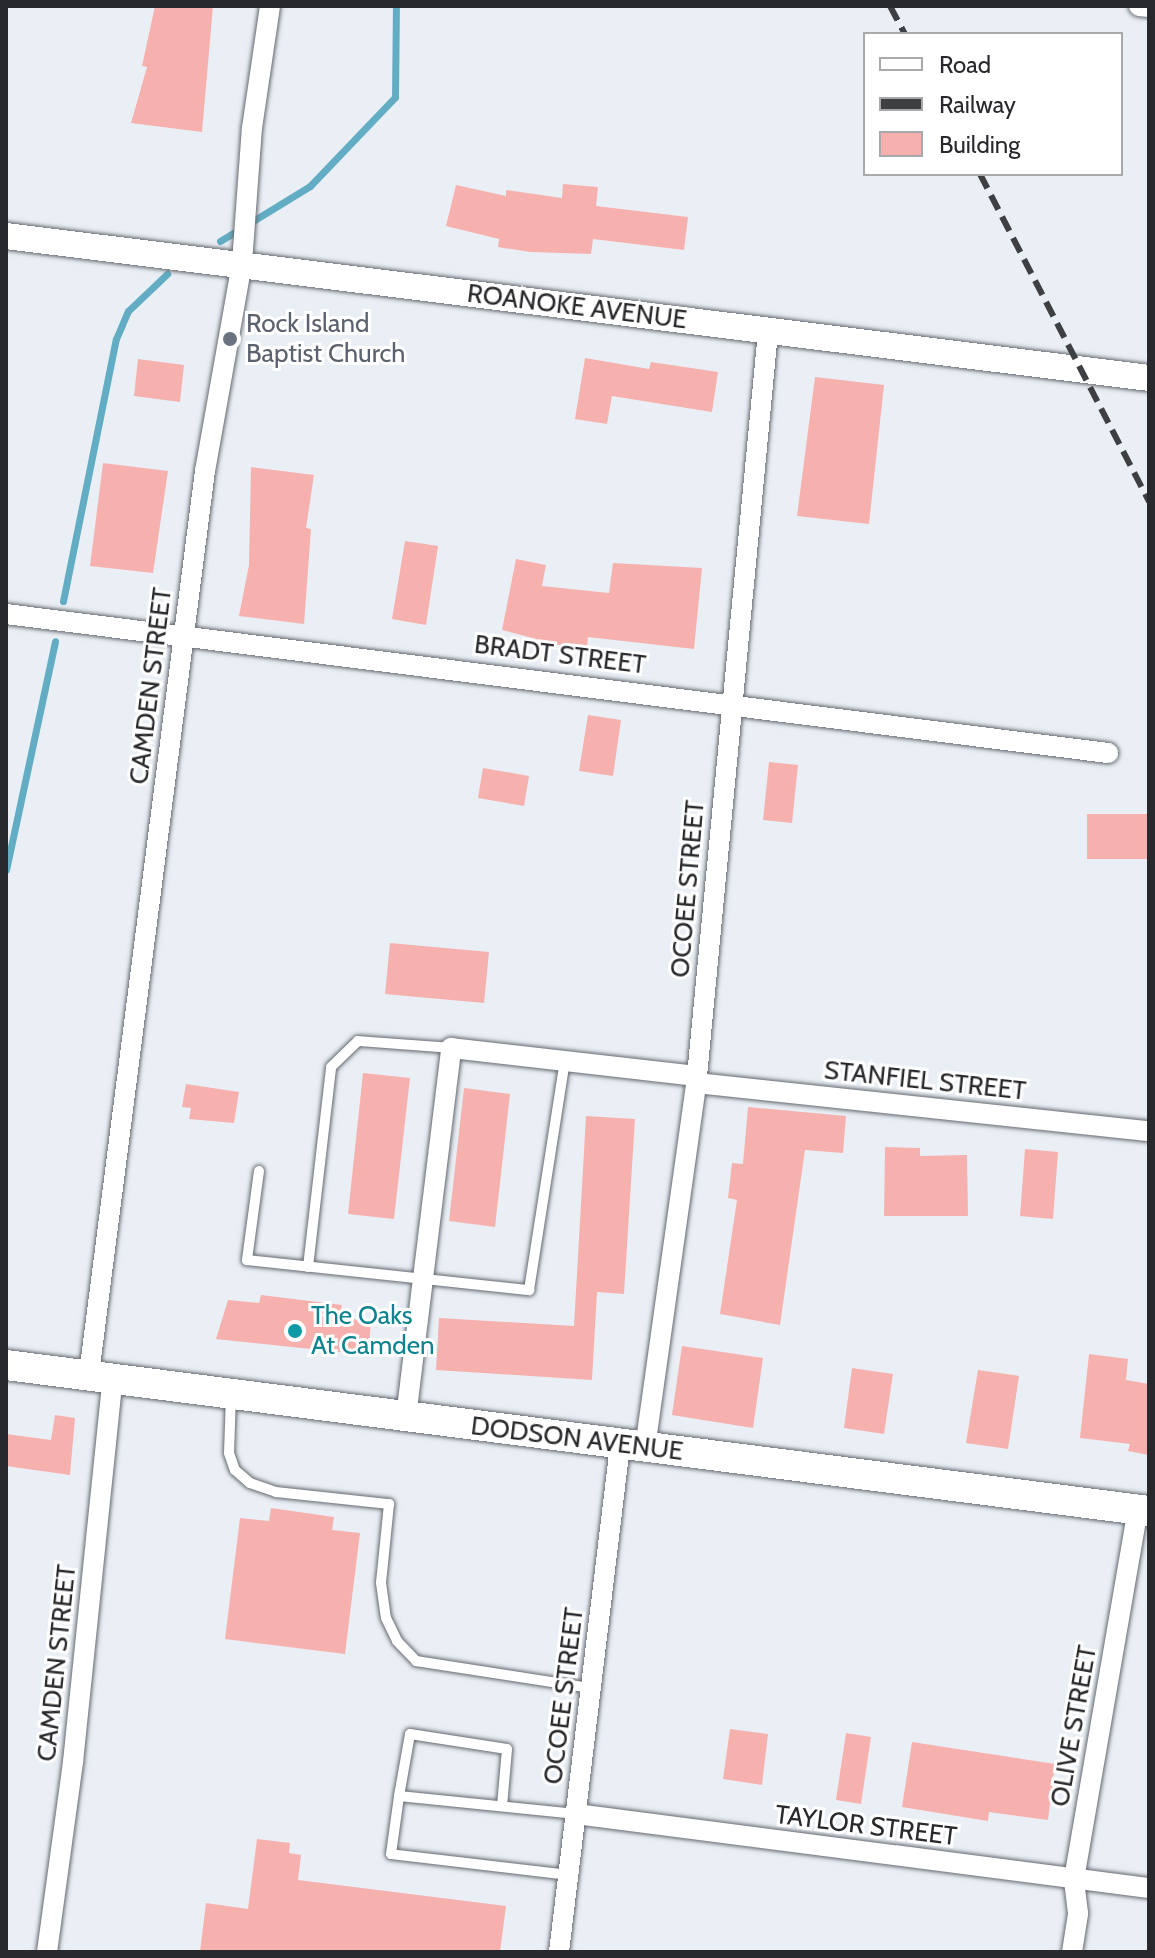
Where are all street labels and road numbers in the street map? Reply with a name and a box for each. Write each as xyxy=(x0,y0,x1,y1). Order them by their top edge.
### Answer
street label: ROANOKE AVENUE xyxy=(465,278,689,336)
street label: CAMDEN STREET xyxy=(123,586,179,786)
street label: BRADT STREET xyxy=(472,629,648,681)
street label: OCOEE STREET xyxy=(665,799,711,979)
street label: STANFIEL STREET xyxy=(822,1055,1028,1107)
street label: DODSON AVENUE xyxy=(469,1410,685,1468)
street label: CAMDEN STREET xyxy=(31,1563,83,1763)
street label: OCOEE STREET xyxy=(538,1606,590,1786)
street label: OLIVE STREET xyxy=(1044,1643,1104,1809)
street label: TAYLOR STREET xyxy=(773,1799,959,1853)

